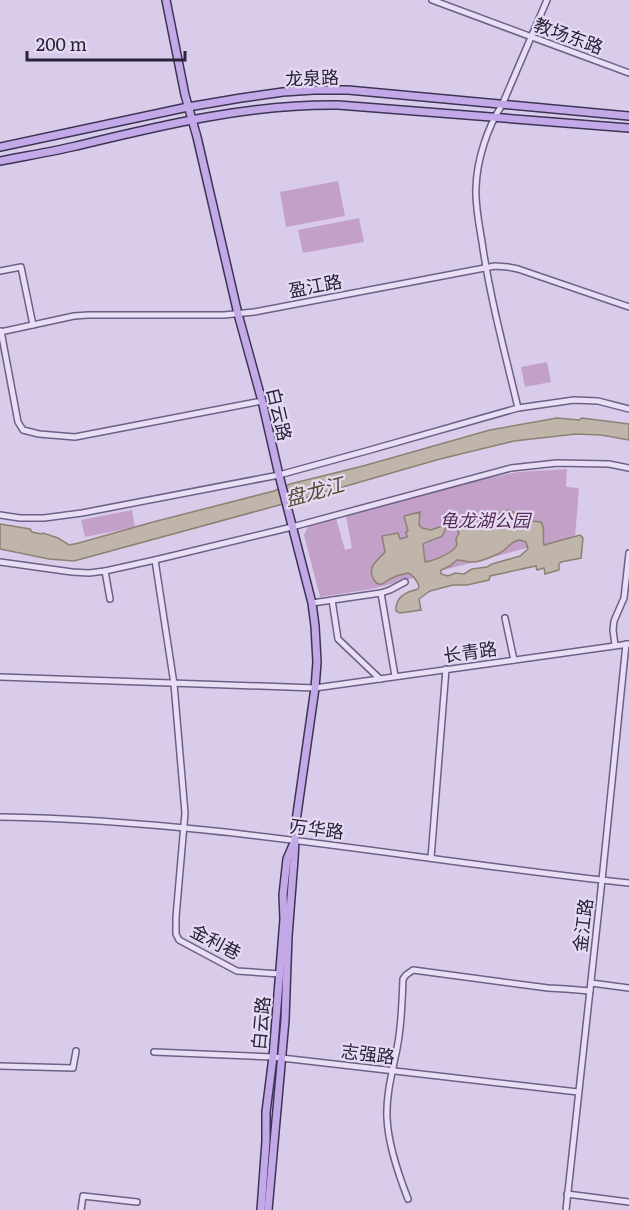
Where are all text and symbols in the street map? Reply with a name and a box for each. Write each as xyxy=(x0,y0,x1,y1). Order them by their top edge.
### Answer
street label: 教场东路 xyxy=(531,10,607,60)
scale bar xyxy=(27,24,184,62)
text: 200 m xyxy=(36,30,87,57)
street label: 龙泉路 xyxy=(285,63,339,91)
street label: 盈江路 xyxy=(286,267,344,303)
street label: 白云路 xyxy=(261,385,299,443)
water label: 盘龙江 xyxy=(281,467,349,512)
park label: 龟龙湖公园 xyxy=(440,506,533,533)
street label: 长青路 xyxy=(441,634,499,668)
street label: 万华路 xyxy=(289,811,345,845)
street label: 金江路 xyxy=(565,897,599,953)
street label: 金利巷 xyxy=(186,916,246,966)
street label: 白云路 xyxy=(244,995,276,1051)
street label: 志强路 xyxy=(340,1036,396,1070)

